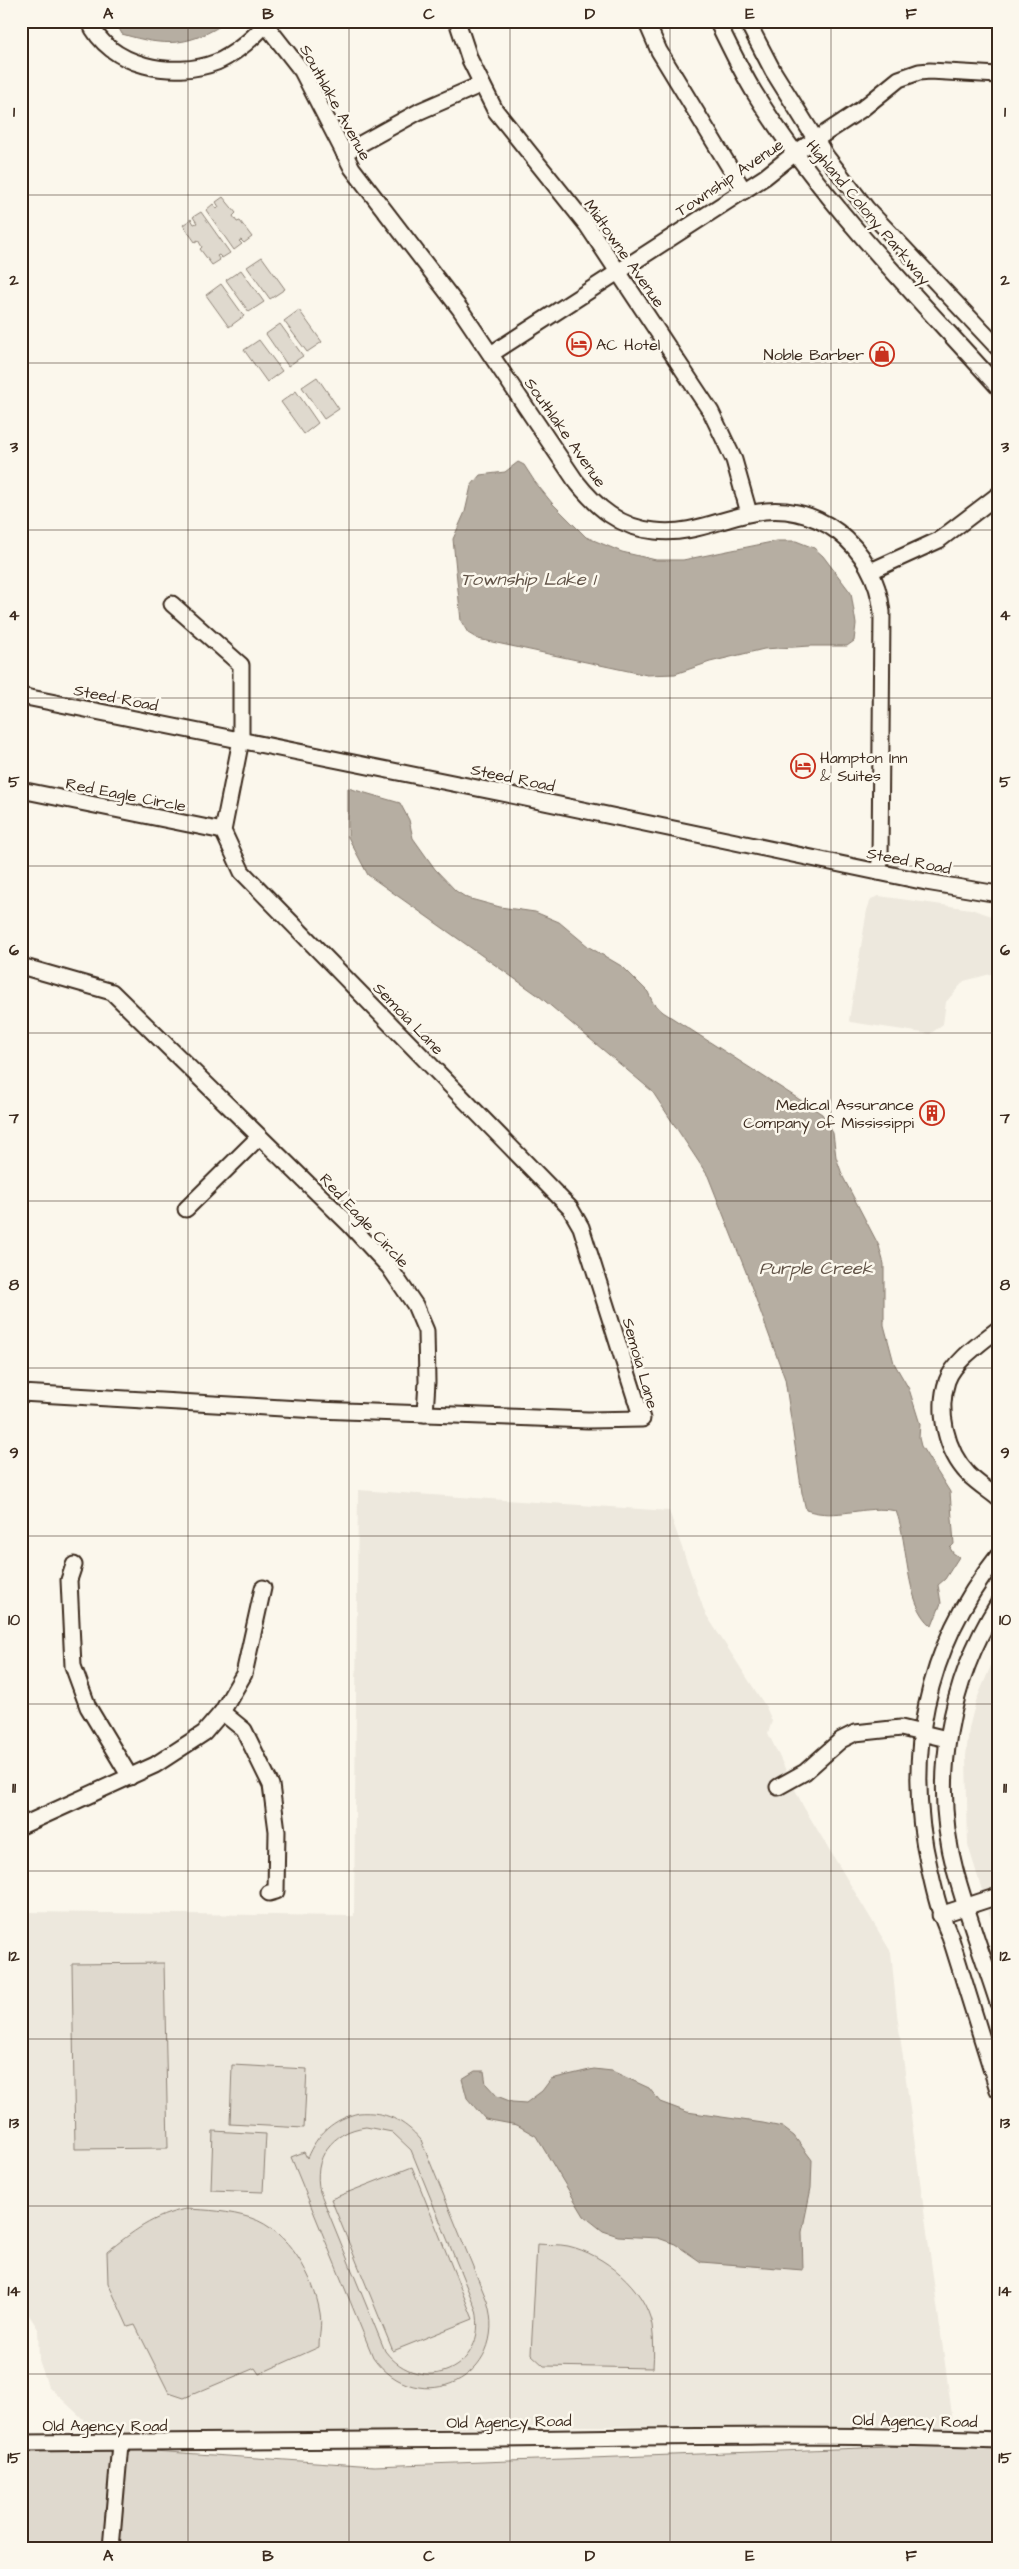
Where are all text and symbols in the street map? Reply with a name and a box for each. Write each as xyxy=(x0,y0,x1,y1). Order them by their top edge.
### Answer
text: A xyxy=(103,3,114,25)
text: B xyxy=(262,3,274,25)
text: C xyxy=(423,3,435,25)
text: D xyxy=(585,3,596,25)
text: E xyxy=(745,3,755,25)
text: F xyxy=(905,3,917,25)
street label: Southlake Avenue xyxy=(294,41,376,165)
text: 1 xyxy=(13,101,16,123)
text: 1 xyxy=(1004,101,1007,123)
street label: Township Avenue xyxy=(671,133,788,222)
street label: Highland Colony Parkway xyxy=(800,135,936,291)
street label: Midtowne Avenue xyxy=(579,195,670,312)
text: 2 xyxy=(8,269,19,291)
text: 2 xyxy=(999,269,1010,291)
hotel icon: AC Hotel xyxy=(566,331,592,357)
place label: AC Hotel xyxy=(596,334,660,356)
shop icon: Noble Barber xyxy=(869,341,895,367)
place label: Noble Barber xyxy=(764,344,864,366)
street label: Southlake Avenue xyxy=(519,373,611,492)
text: 3 xyxy=(9,436,19,458)
text: 3 xyxy=(1000,436,1010,458)
water label: Township Lake 1 xyxy=(461,567,598,592)
text: 4 xyxy=(9,604,20,626)
text: 4 xyxy=(1000,604,1011,626)
street label: Steed Road xyxy=(72,679,160,717)
place label: Hampton Inn & Suites xyxy=(820,747,907,787)
hotel icon: Hampton Inn & Suites xyxy=(790,753,816,779)
street label: Steed Road xyxy=(469,758,557,798)
text: 5 xyxy=(8,771,20,793)
text: 5 xyxy=(999,771,1011,793)
street label: Red Eagle Circle xyxy=(64,773,188,818)
street label: Steed Road xyxy=(865,842,953,880)
text: 6 xyxy=(9,939,19,961)
text: 6 xyxy=(1000,939,1010,961)
street label: Semoia Lane xyxy=(368,978,449,1060)
place label: Medical Assurance Company of Mississippi xyxy=(743,1094,915,1135)
building icon: Medical Assurance Company of Mississippi xyxy=(919,1100,945,1126)
text: 7 xyxy=(8,1107,19,1129)
text: 7 xyxy=(999,1107,1010,1129)
street label: Red Eagle Circle xyxy=(314,1169,414,1274)
water label: Purple Creek xyxy=(759,1256,874,1281)
text: 8 xyxy=(9,1274,20,1296)
text: 8 xyxy=(1000,1274,1011,1296)
street label: Semoia Lane xyxy=(617,1315,664,1411)
text: 9 xyxy=(9,1442,19,1464)
text: 9 xyxy=(1000,1442,1010,1464)
text: 10 xyxy=(8,1609,20,1631)
text: 10 xyxy=(999,1609,1011,1631)
text: 11 xyxy=(12,1777,17,1799)
text: 11 xyxy=(1003,1777,1008,1799)
text: 12 xyxy=(8,1945,20,1967)
text: 12 xyxy=(999,1945,1011,1967)
text: 13 xyxy=(9,2112,20,2134)
text: 13 xyxy=(1000,2112,1011,2134)
text: 14 xyxy=(8,2280,21,2302)
text: 14 xyxy=(999,2280,1012,2302)
street label: Old Agency Road xyxy=(852,2409,978,2434)
street label: Old Agency Road xyxy=(446,2410,572,2435)
street label: Old Agency Road xyxy=(42,2415,168,2438)
text: 15 xyxy=(7,2447,21,2469)
text: 15 xyxy=(998,2447,1012,2469)
text: A xyxy=(103,2545,114,2567)
text: B xyxy=(262,2545,274,2567)
text: C xyxy=(423,2545,435,2567)
text: D xyxy=(585,2545,596,2567)
text: E xyxy=(745,2545,755,2567)
text: F xyxy=(905,2545,917,2567)

